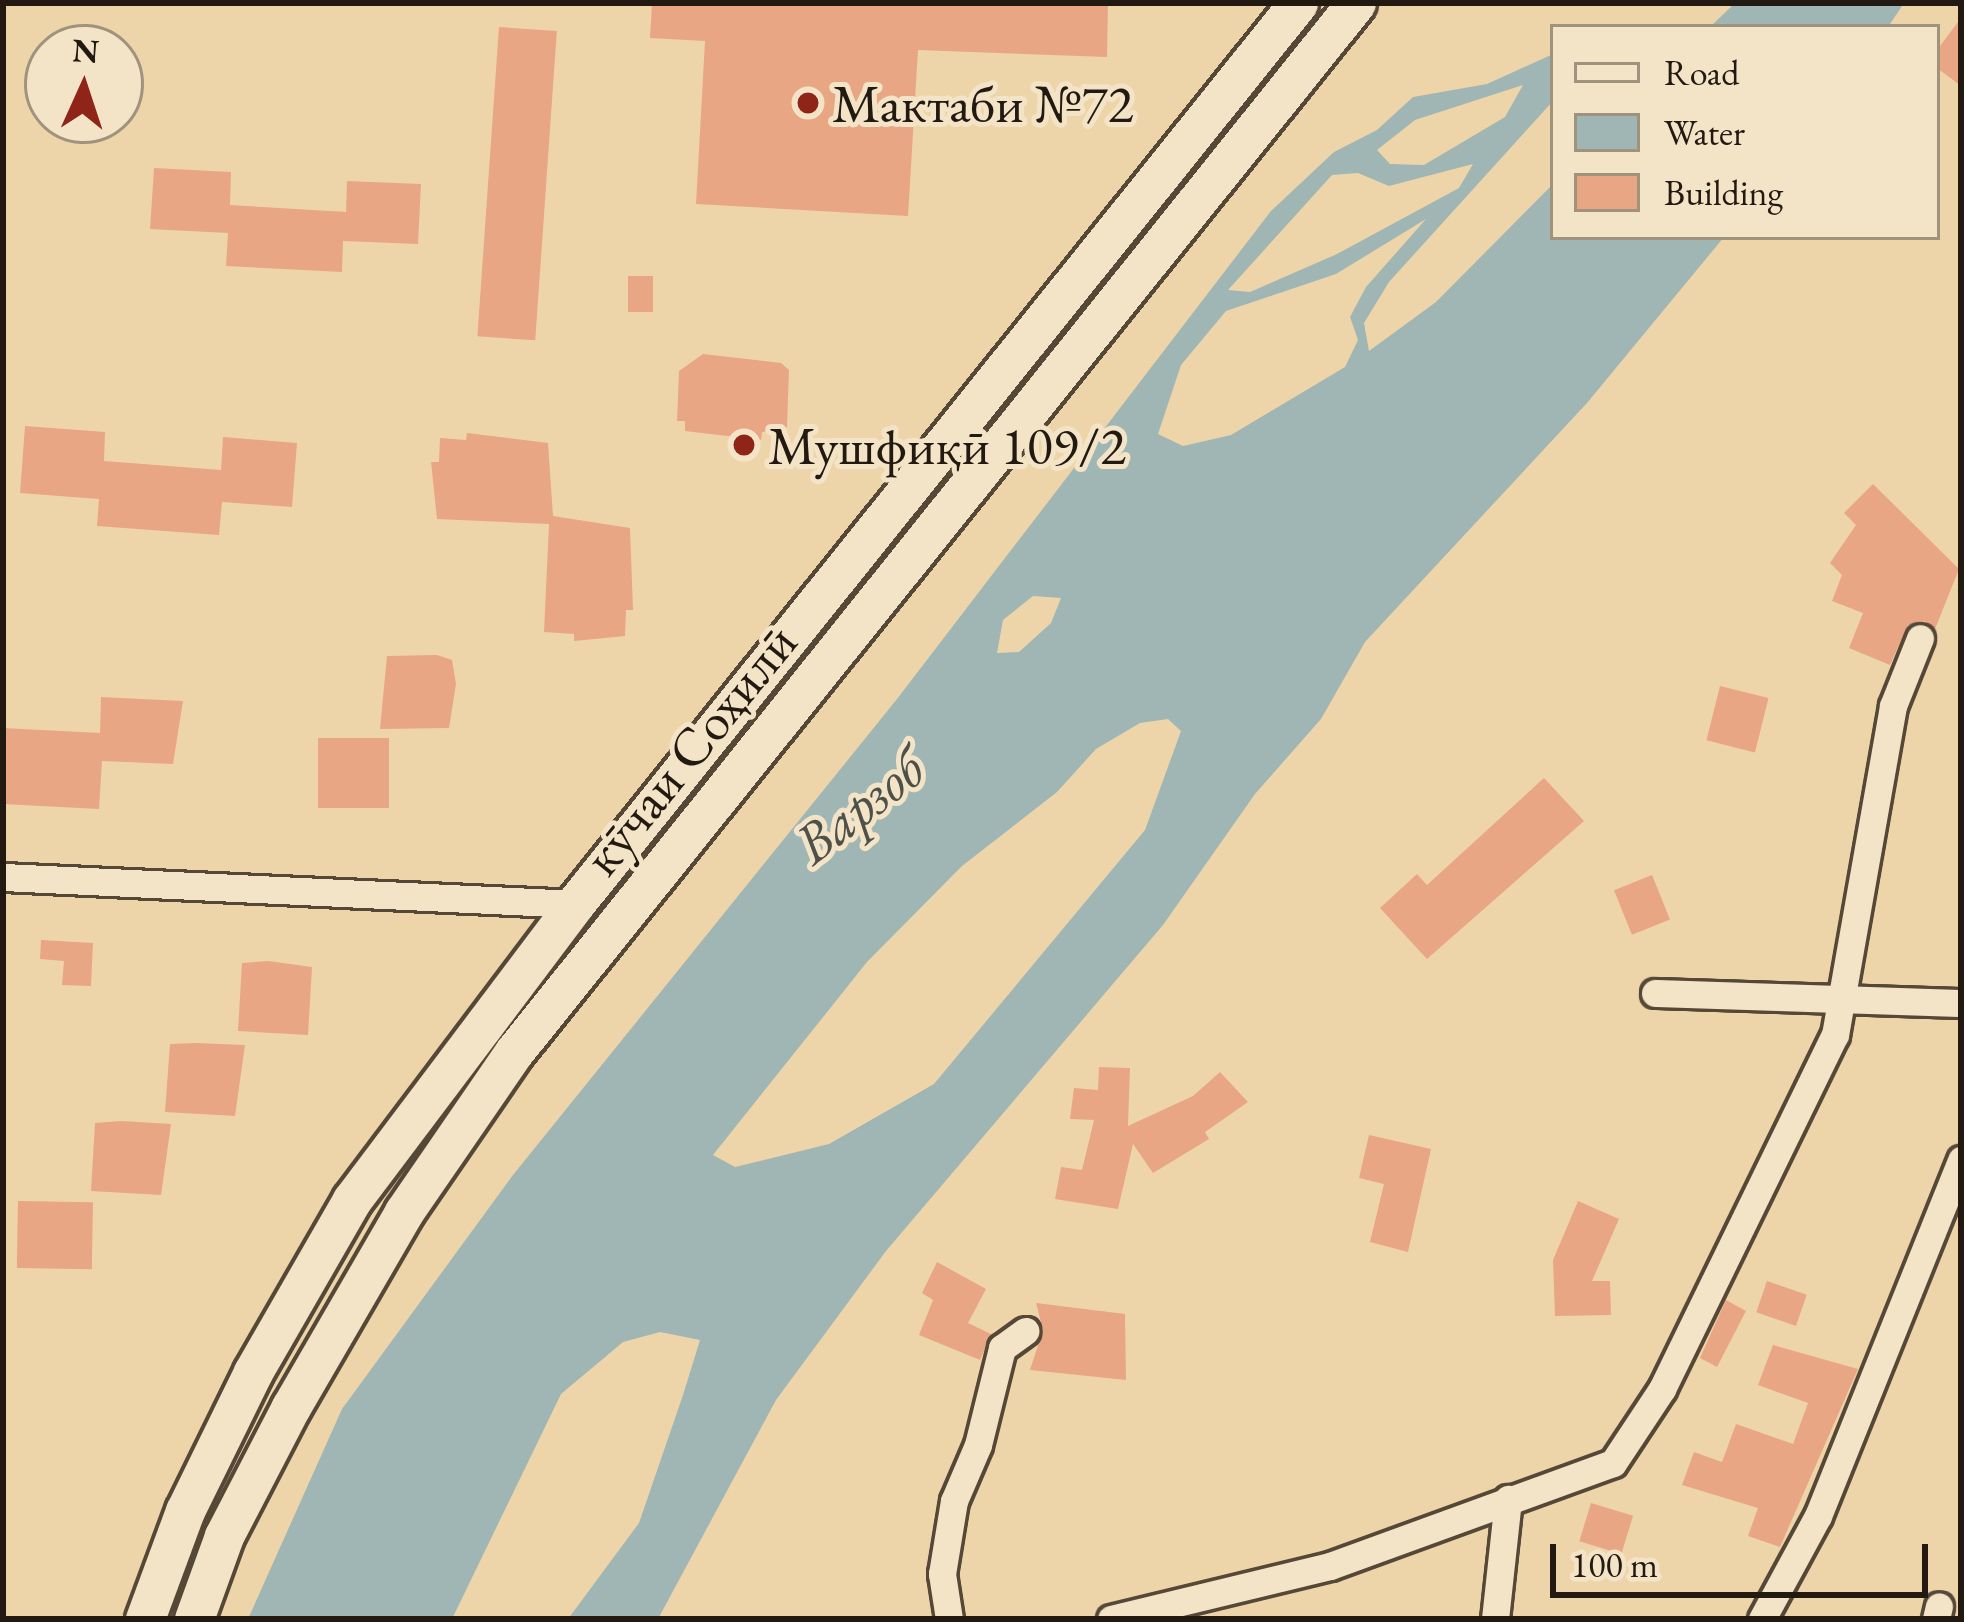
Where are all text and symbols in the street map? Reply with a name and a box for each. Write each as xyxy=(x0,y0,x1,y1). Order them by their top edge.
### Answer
north arrow xyxy=(24,24,144,144)
legend xyxy=(1550,24,1940,240)
text: N xyxy=(71,28,100,73)
text: Road xyxy=(1664,49,1739,96)
place label: Мактаби №72 xyxy=(832,71,1133,135)
marker: Мактаби №72 xyxy=(795,90,821,116)
text: Water xyxy=(1664,109,1745,156)
text: Building xyxy=(1664,169,1783,216)
place label: Мушфиқӣ 109/2 xyxy=(768,413,1126,477)
marker: Мушфиқӣ 109/2 xyxy=(731,432,757,458)
street label: кӯчаи Соҳилӣ xyxy=(568,611,810,887)
water label: Варзоб xyxy=(780,734,938,878)
scale bar xyxy=(1556,1520,1934,1594)
text: 100 m xyxy=(1571,1541,1658,1588)

